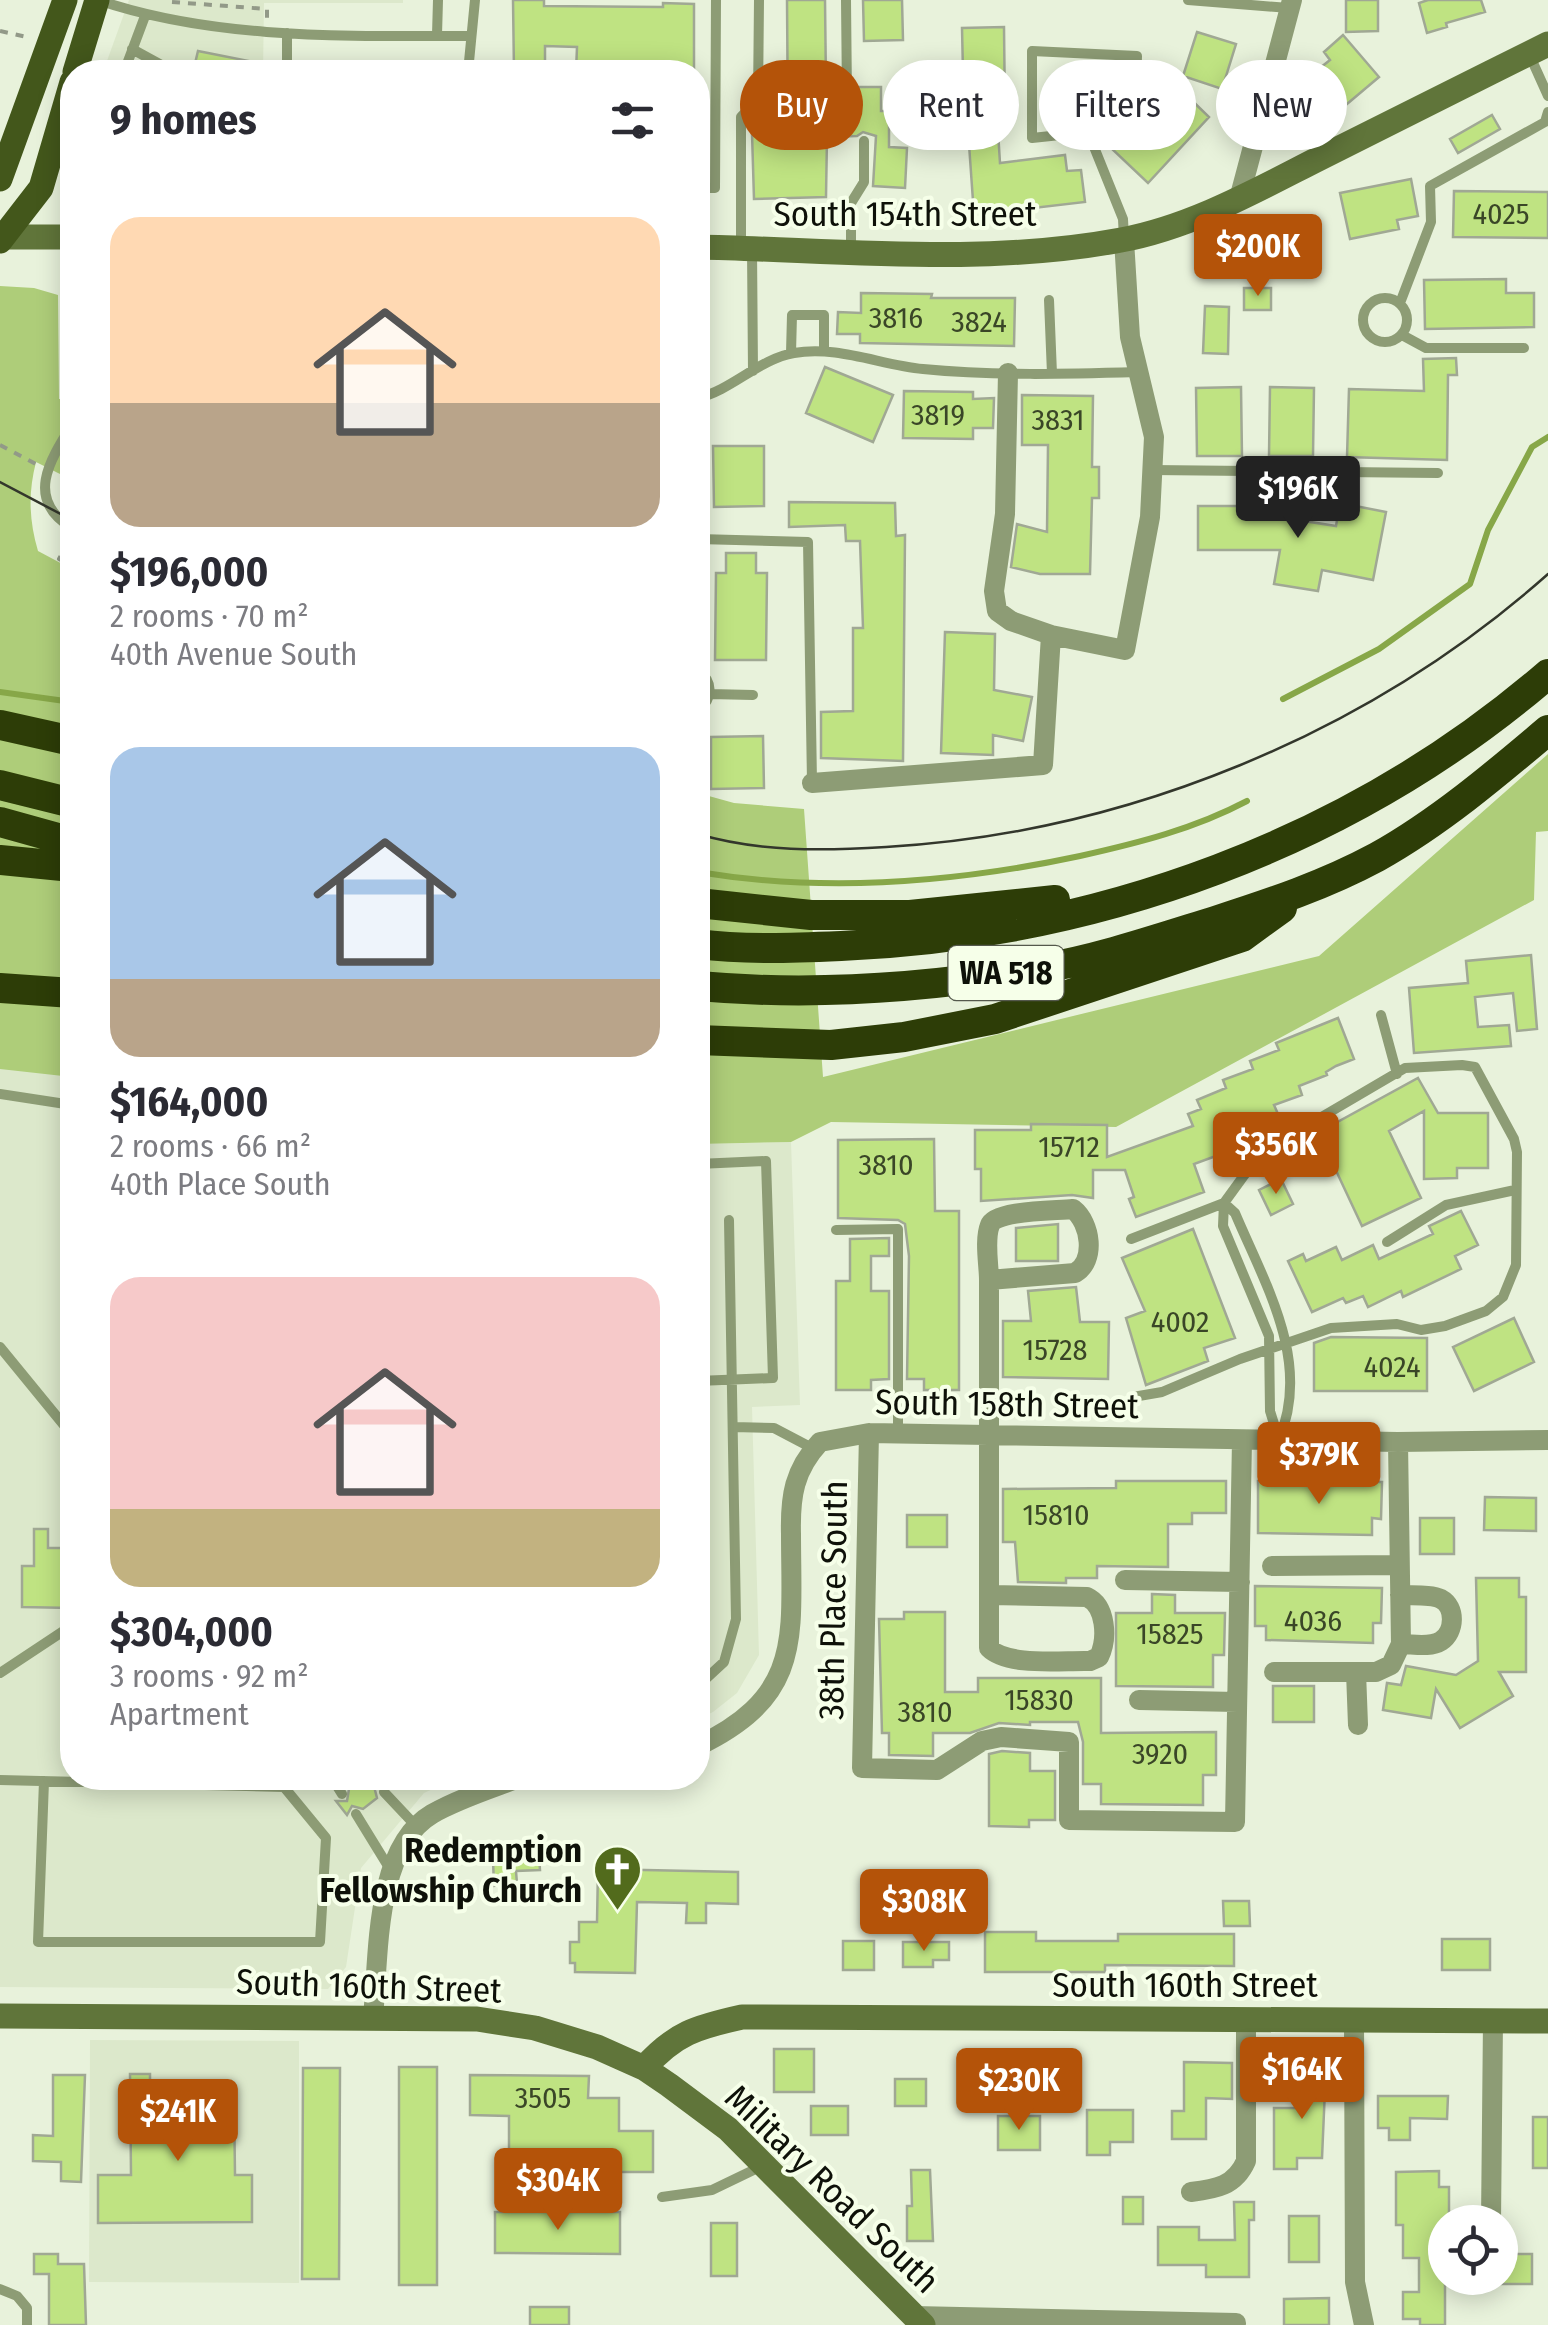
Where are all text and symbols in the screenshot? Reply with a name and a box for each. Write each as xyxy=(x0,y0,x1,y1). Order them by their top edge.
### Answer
chip: Buy xyxy=(740,60,863,150)
chip: Rent xyxy=(883,60,1019,150)
chip: Filters xyxy=(1039,60,1196,150)
chip: New xyxy=(1216,60,1347,150)
icon: filters xyxy=(605,93,660,148)
text: 9 homes xyxy=(110,95,257,145)
street label: South 154th Street xyxy=(773,193,1037,235)
house number: 4025 xyxy=(1473,196,1529,232)
pin: $200K xyxy=(1188,214,1328,299)
text: $200K xyxy=(1216,227,1300,265)
icon: home xyxy=(295,282,475,462)
house number: 3816 xyxy=(869,300,923,336)
house number: 3824 xyxy=(951,304,1007,340)
house number: 3819 xyxy=(911,397,965,433)
house number: 3831 xyxy=(1031,402,1085,438)
pin: $196K xyxy=(1228,456,1368,541)
text: $196K xyxy=(1258,469,1338,507)
text: $196,000 xyxy=(110,547,269,597)
text: 2 rooms · 70 m² xyxy=(110,597,309,635)
text: 40th Avenue South xyxy=(110,635,357,673)
icon: home xyxy=(295,812,475,992)
road number: WA 518 xyxy=(948,946,1064,1000)
text: $164,000 xyxy=(110,1077,268,1127)
pin: $356K xyxy=(1206,1112,1346,1197)
text: $356K xyxy=(1235,1125,1317,1163)
text: 2 rooms · 66 m² xyxy=(110,1127,311,1165)
house number: 15712 xyxy=(1038,1129,1100,1165)
house number: 3810 xyxy=(858,1147,914,1183)
text: 40th Place South xyxy=(110,1165,331,1203)
house number: 4002 xyxy=(1151,1304,1209,1340)
house number: 15728 xyxy=(1023,1332,1087,1368)
icon: home xyxy=(295,1342,475,1522)
house number: 4024 xyxy=(1364,1349,1420,1385)
street label: South 158th Street xyxy=(875,1381,1140,1427)
pin: $379K xyxy=(1249,1422,1389,1507)
text: $379K xyxy=(1279,1435,1359,1473)
street label: 38th Place South xyxy=(810,1480,856,1720)
house number: 15810 xyxy=(1022,1497,1090,1533)
house number: 4036 xyxy=(1284,1603,1342,1639)
text: $304,000 xyxy=(110,1607,273,1657)
house number: 15825 xyxy=(1136,1616,1204,1652)
text: 3 rooms · 92 m² xyxy=(110,1657,309,1695)
house number: 15830 xyxy=(1004,1682,1074,1718)
house number: 3810 xyxy=(897,1694,953,1730)
text: Apartment xyxy=(110,1695,249,1733)
house number: 3920 xyxy=(1132,1736,1188,1772)
place label: Redemption Fellowship Church xyxy=(319,1829,582,1911)
church icon: Redemption Fellowship Church xyxy=(591,1844,643,1912)
pin: $308K xyxy=(854,1869,994,1954)
text: $308K xyxy=(882,1882,966,1920)
street label: South 160th Street xyxy=(236,1960,503,2012)
street label: South 160th Street xyxy=(1052,1964,1318,2006)
pin: $164K xyxy=(1232,2037,1372,2122)
pin: $230K xyxy=(949,2048,1089,2133)
text: $164K xyxy=(1262,2050,1342,2088)
text: $230K xyxy=(978,2061,1060,2099)
street label: Military Road South xyxy=(716,2076,948,2302)
pin: $241K xyxy=(108,2079,248,2164)
house number: 3505 xyxy=(515,2080,571,2116)
text: $241K xyxy=(140,2092,216,2130)
pin: $304K xyxy=(488,2148,628,2233)
text: $304K xyxy=(516,2161,600,2199)
map controls xyxy=(1428,2205,1518,2295)
button: locate xyxy=(1428,2205,1518,2295)

